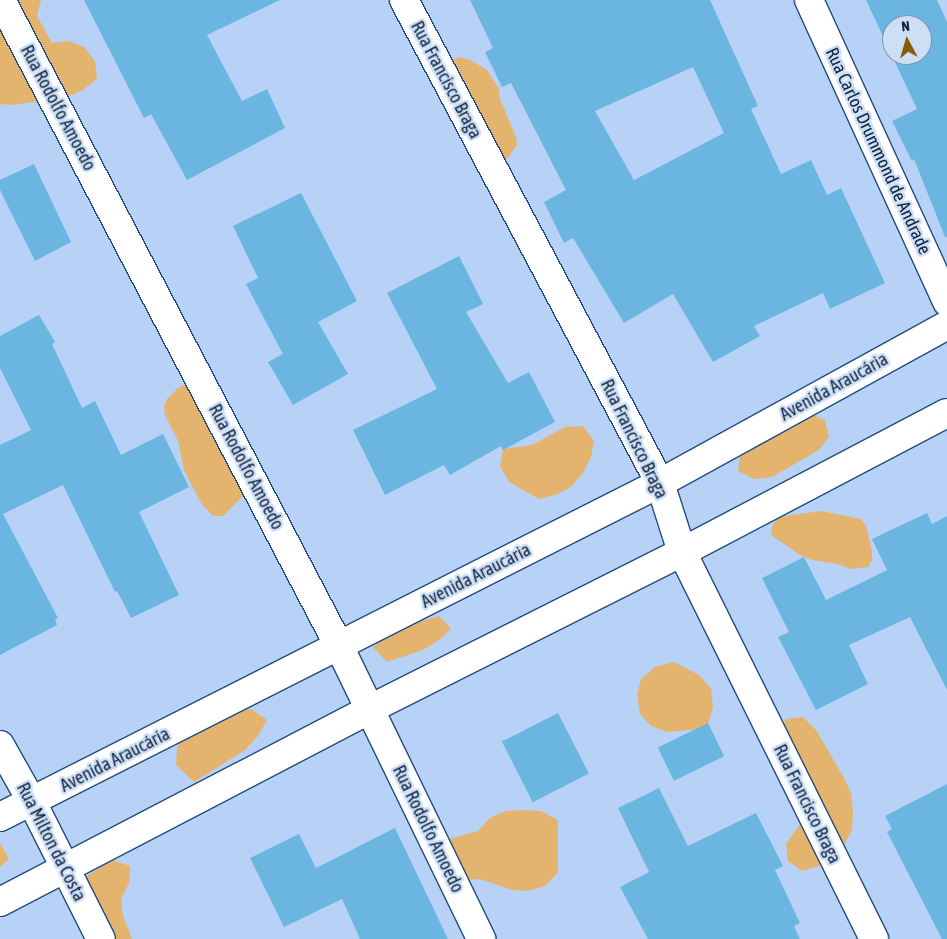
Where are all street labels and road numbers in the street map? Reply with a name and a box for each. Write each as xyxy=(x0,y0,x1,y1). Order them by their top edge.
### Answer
street label: Rua Francisco Braga xyxy=(406,18,486,142)
street label: Rua Rodolfo Amoedo xyxy=(16,42,100,174)
street label: Rua Carlos Drummond de Andrade xyxy=(821,44,935,258)
street label: Avenida Araucária xyxy=(776,348,892,426)
street label: Rua Francisco Braga xyxy=(596,376,672,502)
street label: Rua Rodolfo Amoedo xyxy=(204,401,288,533)
street label: Avenida Araucária xyxy=(418,539,534,613)
street label: Avenida Araucária xyxy=(57,723,173,797)
street label: Rua Francisco Braga xyxy=(769,741,845,867)
street label: Rua Rodolfo Amoedo xyxy=(388,762,468,896)
street label: Rua Milton da Costa xyxy=(12,779,90,905)

